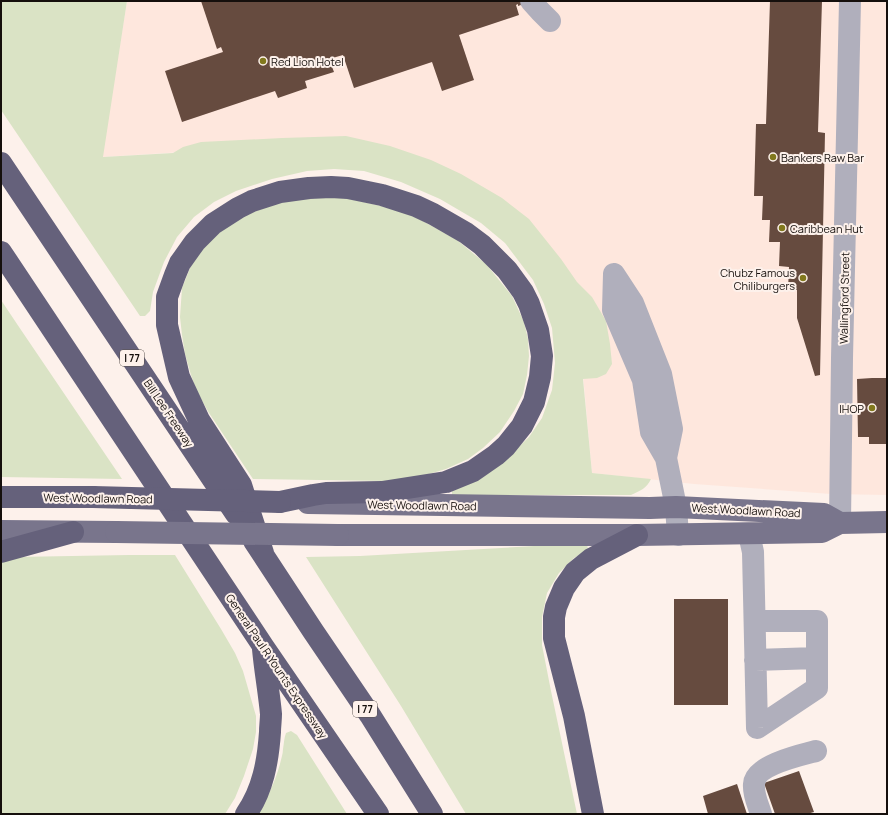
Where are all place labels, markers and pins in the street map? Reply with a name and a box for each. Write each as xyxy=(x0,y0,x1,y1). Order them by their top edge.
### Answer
place label: Red Lion Hotel xyxy=(271,54,344,69)
marker: Red Lion Hotel xyxy=(258,56,268,66)
place label: Bankers Raw Bar xyxy=(781,150,864,165)
marker: Bankers Raw Bar xyxy=(768,152,778,162)
place label: Caribbean Hut xyxy=(790,221,863,236)
marker: Caribbean Hut xyxy=(777,223,787,233)
place label: Chubz Famous Chiliburgers xyxy=(720,265,795,293)
marker: Chubz Famous Chiliburgers xyxy=(798,273,808,283)
place label: IHOP xyxy=(839,401,864,416)
marker: IHOP xyxy=(867,403,877,413)

